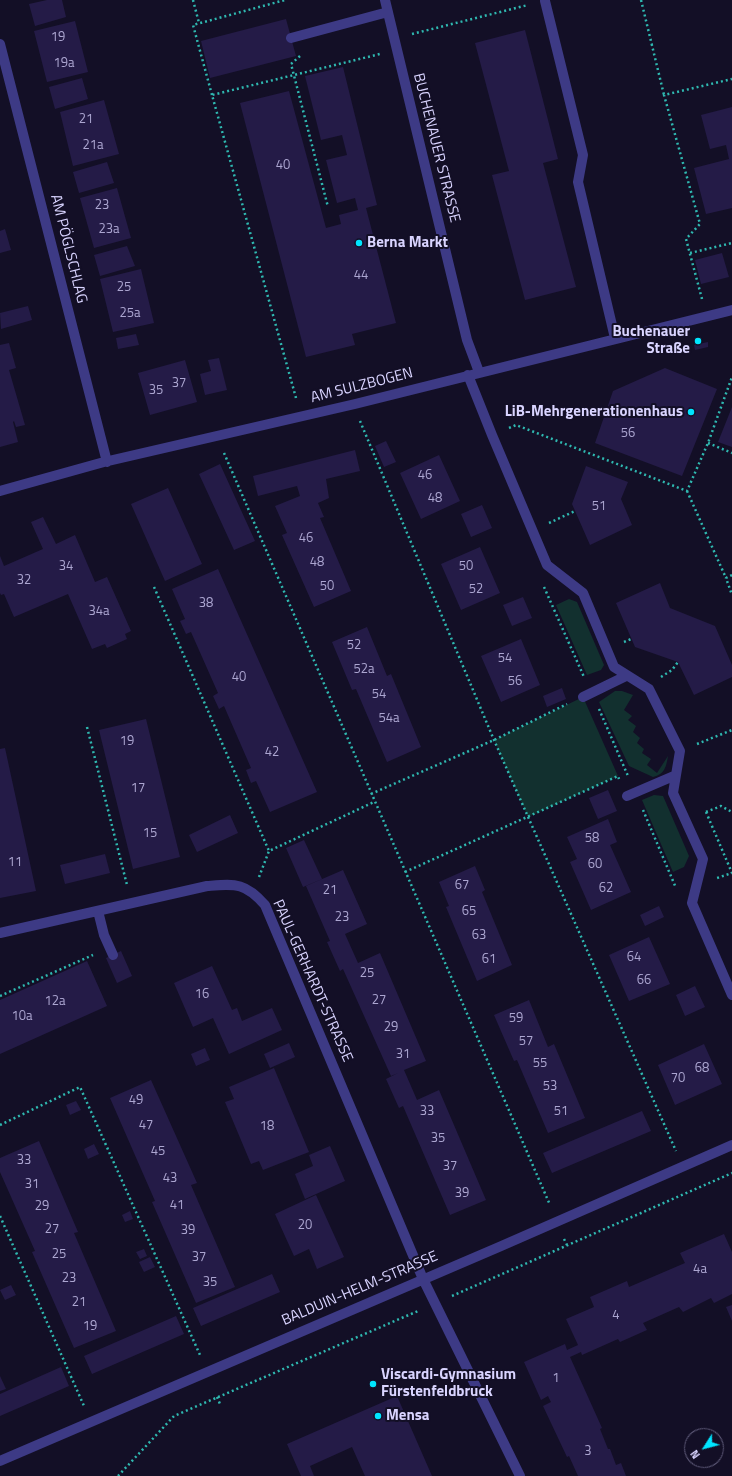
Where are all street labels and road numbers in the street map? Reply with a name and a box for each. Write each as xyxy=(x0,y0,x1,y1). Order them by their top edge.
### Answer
street label: BUCHENAUER STRASSE xyxy=(409,71,463,225)
street label: AM PÖGLSCHLAG xyxy=(46,193,90,305)
street label: AM SULZBOGEN xyxy=(309,365,415,407)
street label: PAUL-GERHARDT-STRASSE xyxy=(268,897,356,1065)
street label: BALDUIN-HELM-STRASSE xyxy=(279,1248,441,1330)

